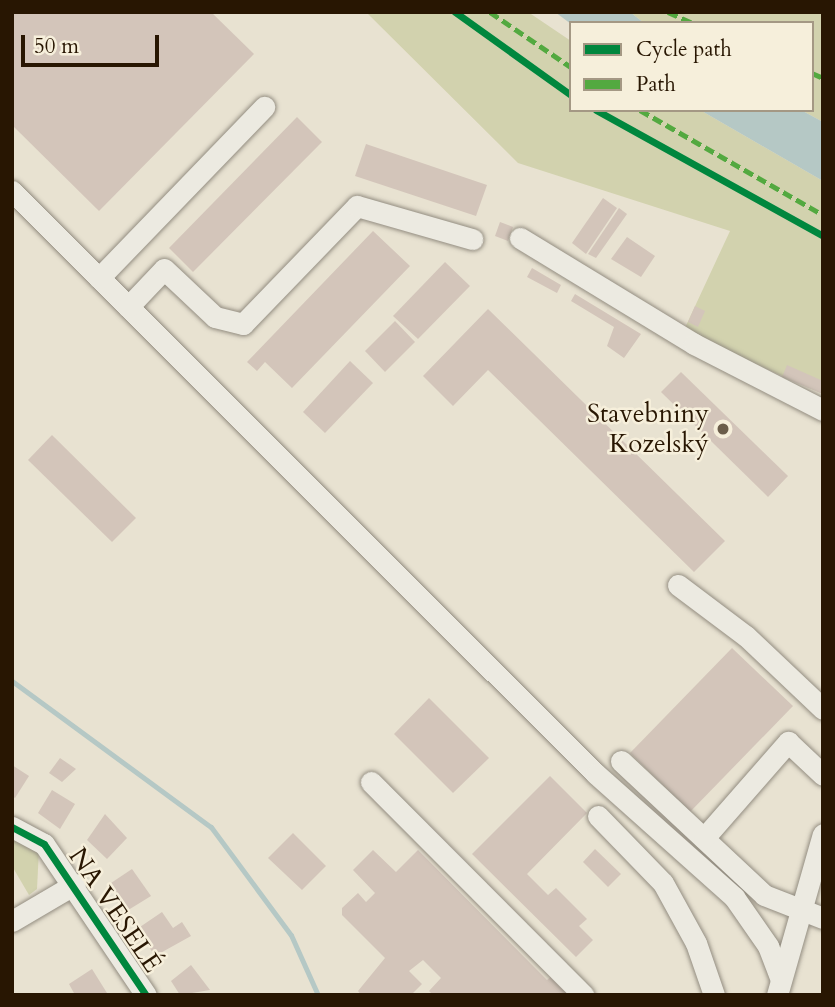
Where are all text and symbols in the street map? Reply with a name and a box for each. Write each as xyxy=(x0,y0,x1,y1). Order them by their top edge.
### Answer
scale bar xyxy=(24,21,163,65)
legend xyxy=(569,21,814,112)
text: 50 m xyxy=(34,32,79,61)
text: Cycle path xyxy=(636,35,732,64)
text: Path xyxy=(636,70,676,99)
place label: Stavebniny Kozelský xyxy=(587,398,709,460)
marker: Stavebniny Kozelský xyxy=(715,421,731,437)
street label: NA VESELÉ xyxy=(62,842,168,978)

